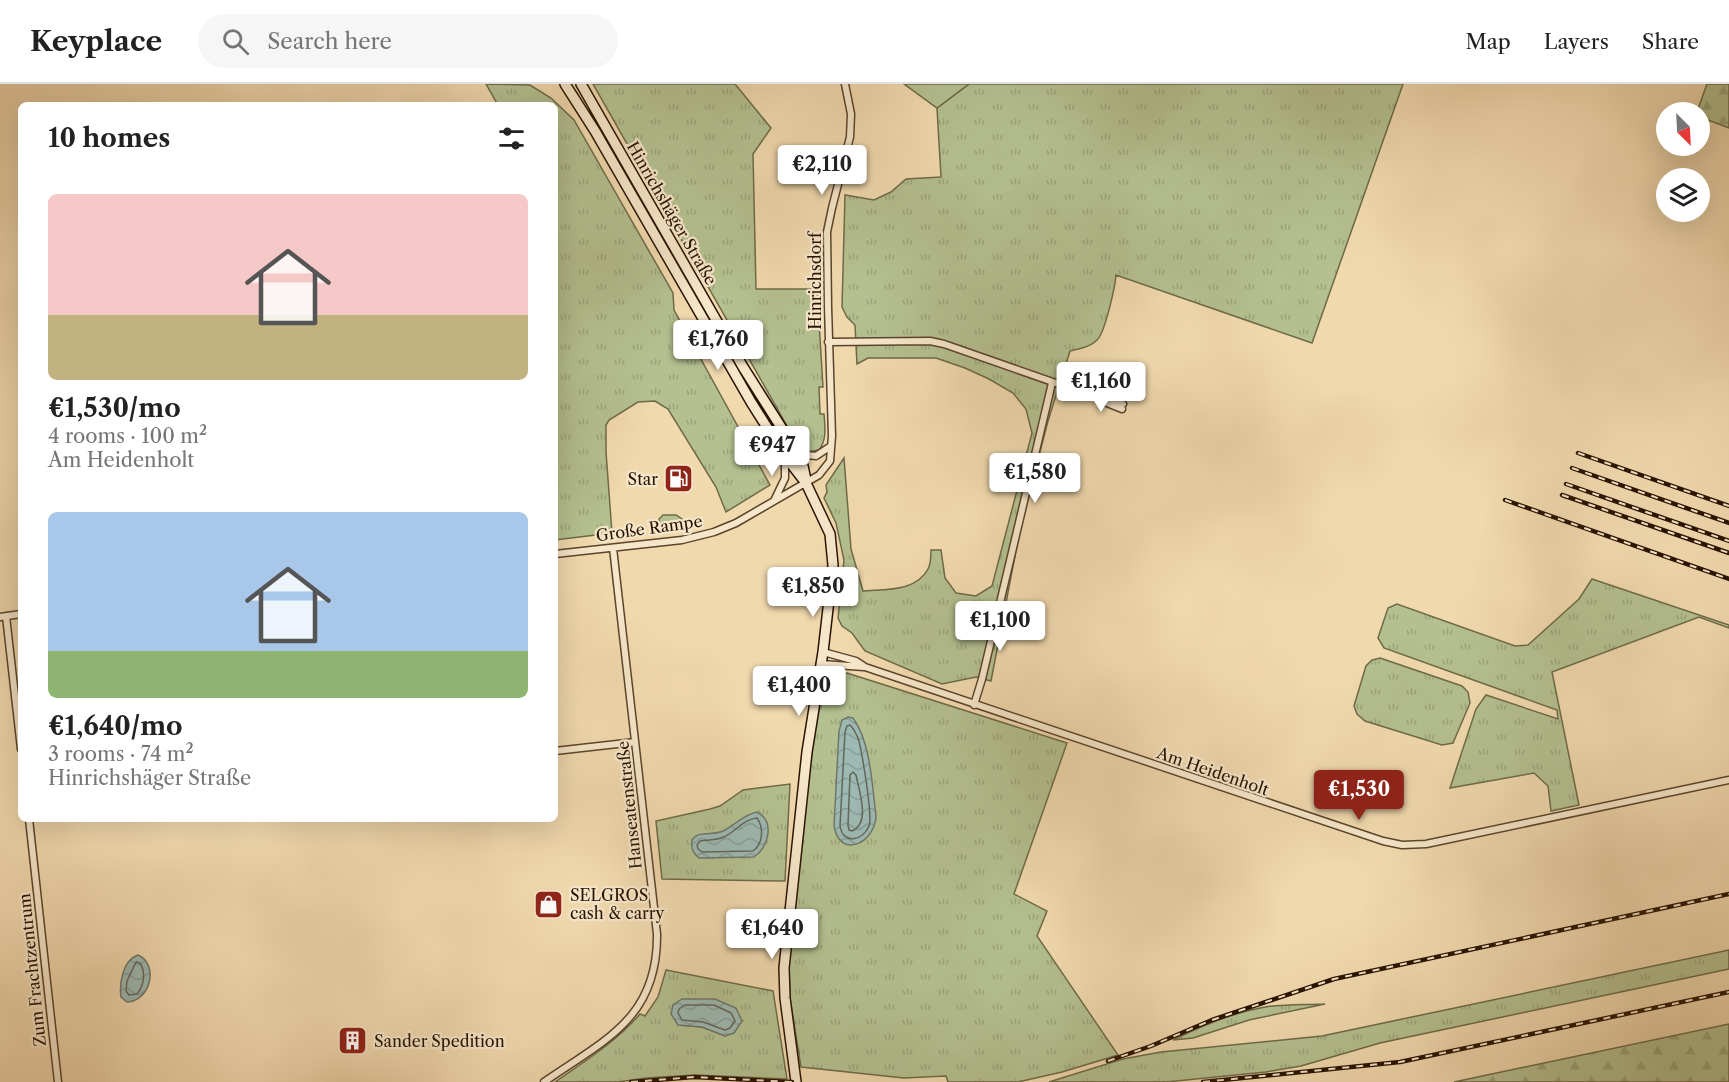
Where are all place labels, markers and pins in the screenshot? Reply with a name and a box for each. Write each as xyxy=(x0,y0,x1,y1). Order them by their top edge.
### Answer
pin: €2,110 xyxy=(773,145,871,196)
pin: €1,760 xyxy=(669,320,767,371)
pin: €1,160 xyxy=(1052,362,1150,413)
pin: €947 xyxy=(736,426,808,477)
pin: €1,580 xyxy=(986,453,1084,504)
fuel station icon: Star xyxy=(663,463,695,495)
place label: Star xyxy=(628,469,658,489)
pin: €1,850 xyxy=(764,567,862,618)
pin: €1,100 xyxy=(951,601,1049,652)
pin: €1,400 xyxy=(750,666,848,717)
pin: €1,530 xyxy=(1310,770,1408,821)
place label: SELGROS cash & carry xyxy=(570,885,666,923)
shop icon: SELGROS cash & carry xyxy=(533,888,565,920)
pin: €1,640 xyxy=(723,909,821,960)
building icon: Sander Spedition xyxy=(337,1025,369,1057)
place label: Sander Spedition xyxy=(374,1031,505,1051)

